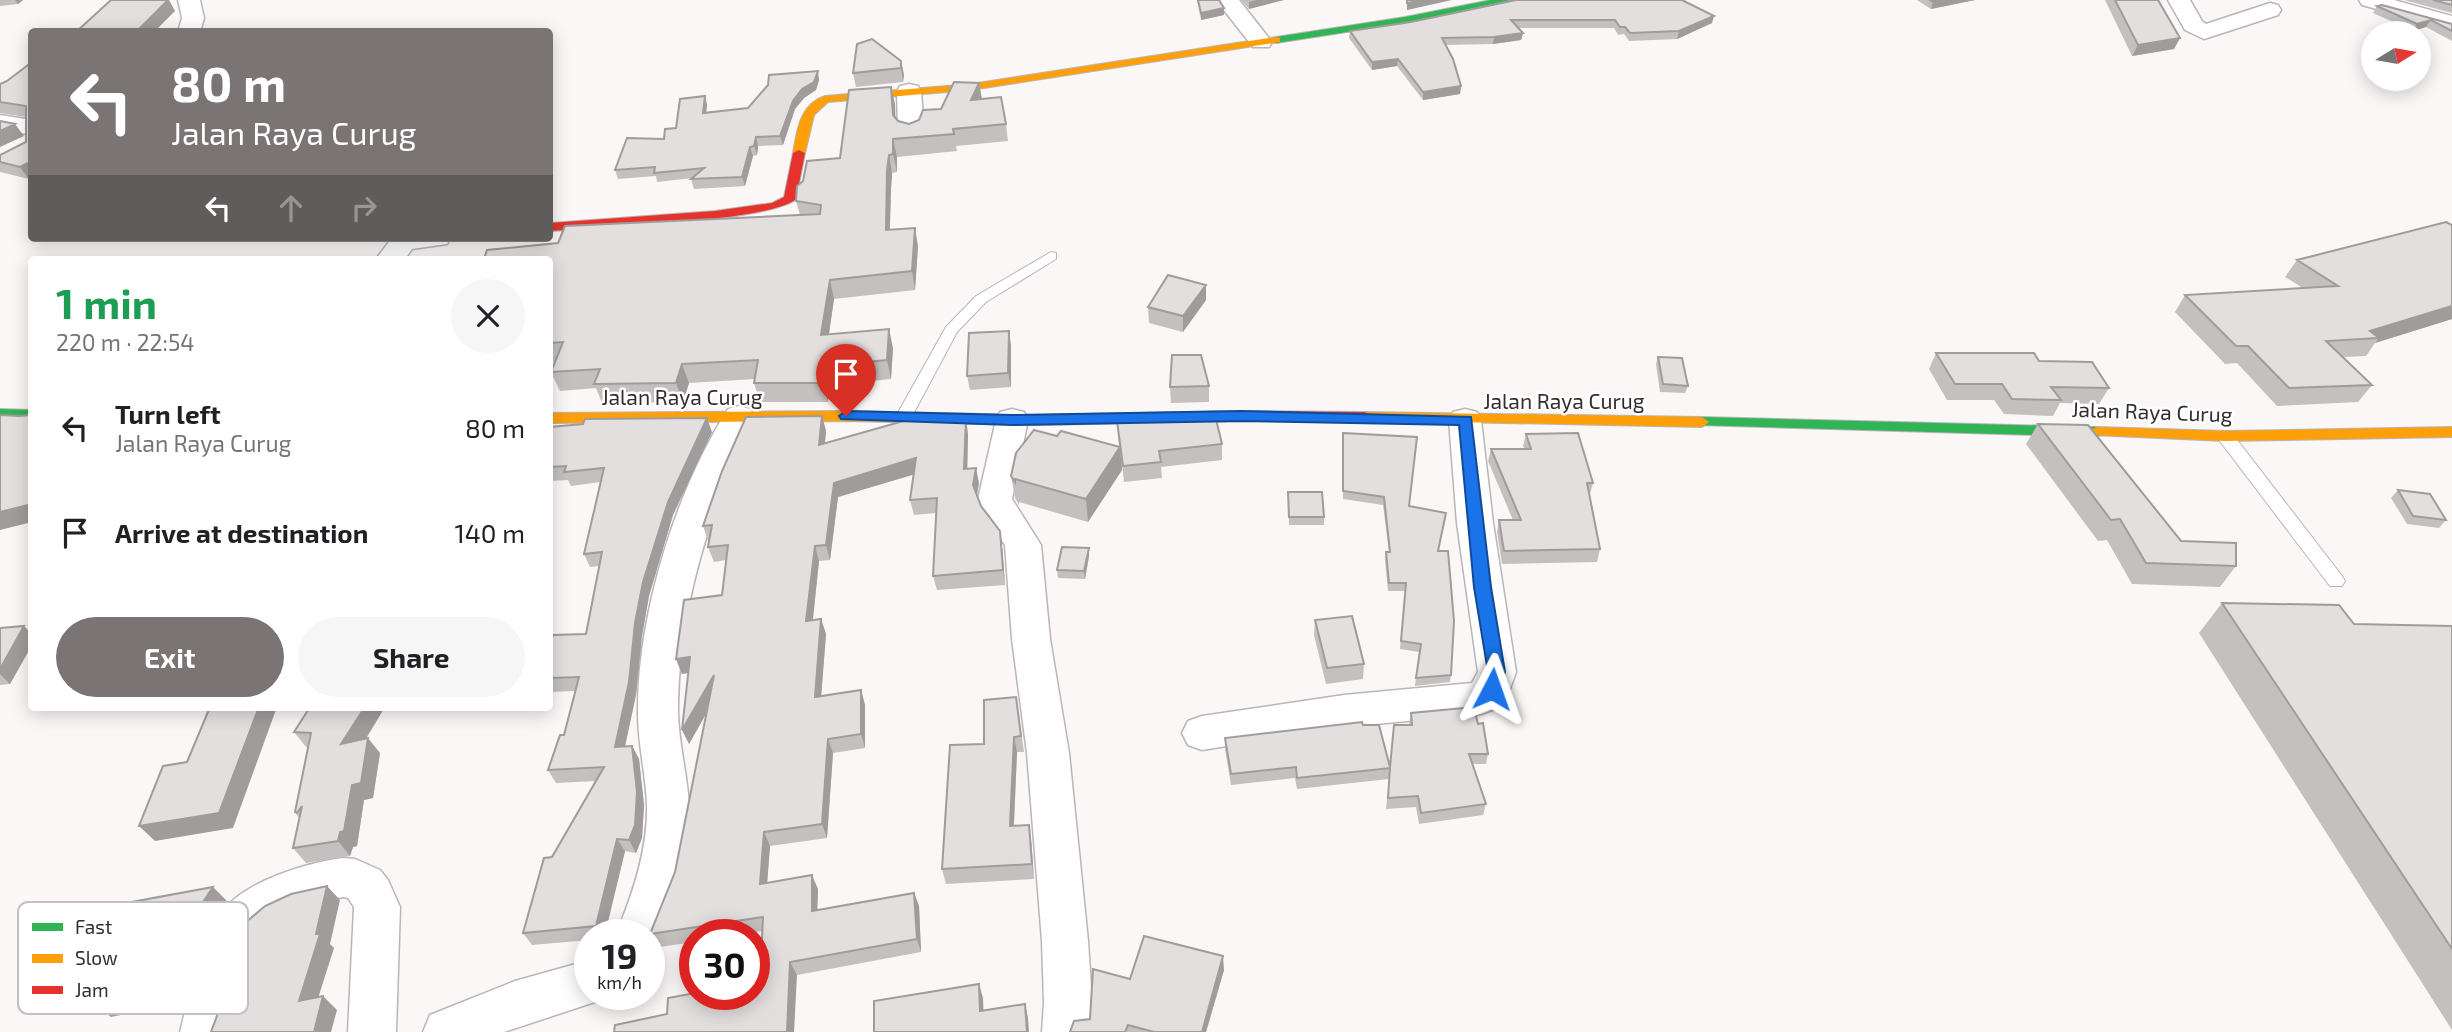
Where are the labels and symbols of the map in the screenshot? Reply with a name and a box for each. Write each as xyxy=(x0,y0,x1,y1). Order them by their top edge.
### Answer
north arrow xyxy=(2361,21,2431,91)
pin xyxy=(816,344,876,416)
street label: Jalan Raya Curug xyxy=(601,384,763,409)
street label: Jalan Raya Curug xyxy=(1483,388,1645,413)
street label: Jalan Raya Curug xyxy=(2071,396,2233,426)
position arrow xyxy=(1455,652,1529,726)
legend xyxy=(18,902,248,1014)
text: Fast xyxy=(75,915,112,938)
speed limit sign: 30 xyxy=(679,919,770,1010)
text: Slow xyxy=(75,946,118,969)
text: Jam xyxy=(75,978,109,1001)

